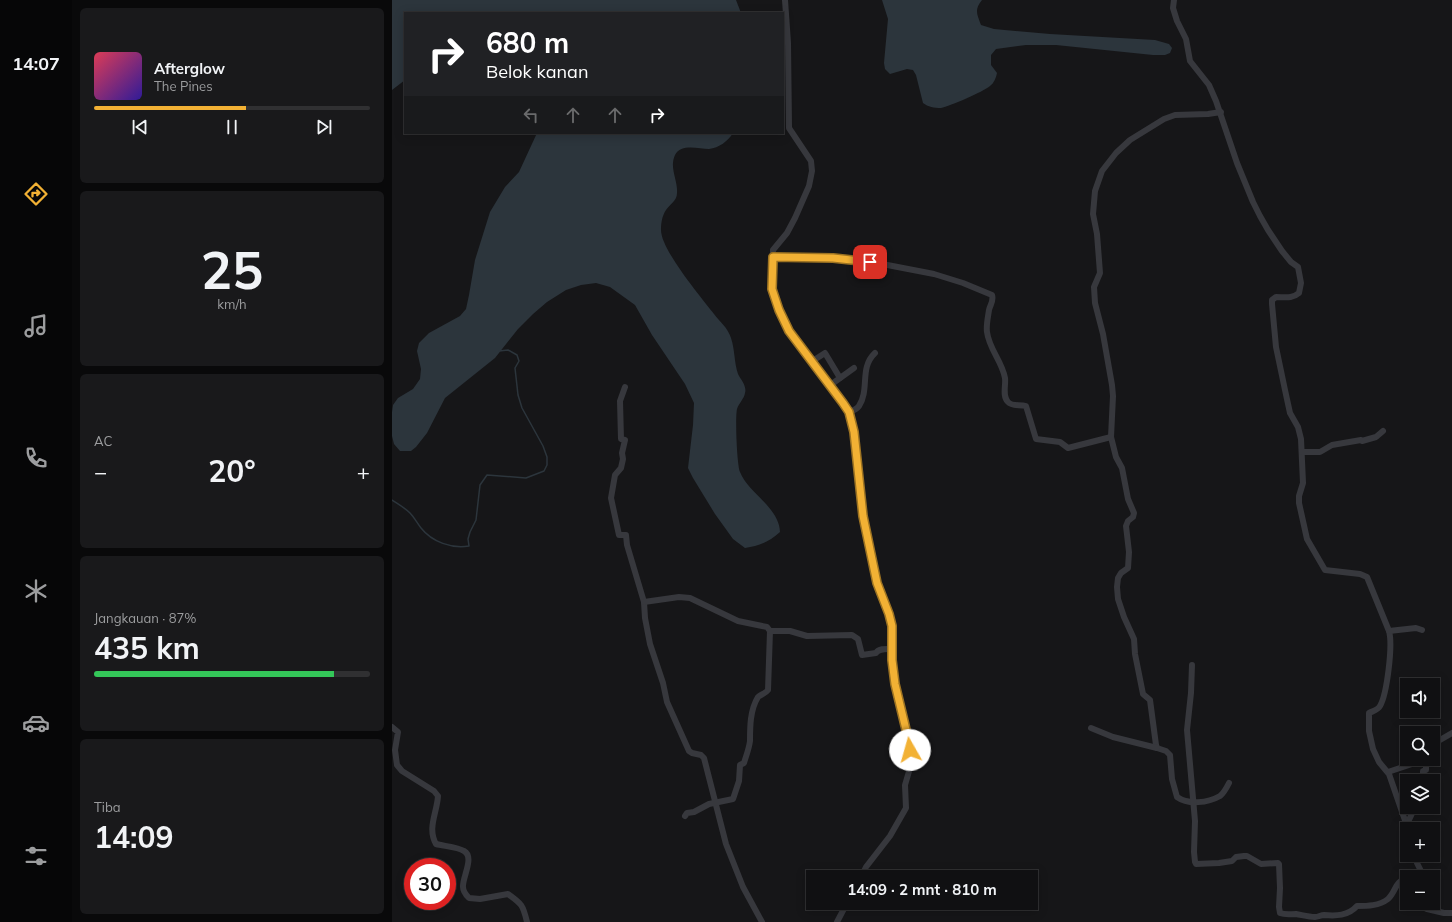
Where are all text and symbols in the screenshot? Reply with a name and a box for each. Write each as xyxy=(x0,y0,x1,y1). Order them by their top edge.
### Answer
text: 680 m xyxy=(486,25,569,60)
icon: right xyxy=(420,28,472,80)
text: 14:07 xyxy=(12,52,60,75)
text: Afterglow xyxy=(154,59,225,78)
text: Belok kanan xyxy=(486,60,588,83)
text: The Pines xyxy=(154,78,213,94)
icon: left xyxy=(520,104,542,126)
icon: ahead xyxy=(562,104,584,126)
icon: ahead xyxy=(604,104,626,126)
icon: right xyxy=(646,104,668,126)
icon: previous xyxy=(129,116,151,138)
icon: pause xyxy=(221,116,243,138)
icon: next xyxy=(313,116,335,138)
icon: directions xyxy=(22,180,50,208)
text: 25 xyxy=(201,237,263,302)
pin xyxy=(853,245,887,279)
icon: arrive xyxy=(859,251,881,273)
text: km/h xyxy=(217,296,247,312)
icon: music xyxy=(22,312,50,340)
text: AC xyxy=(94,433,112,449)
icon: phone xyxy=(22,444,50,472)
text: 20° xyxy=(208,452,256,490)
text: − xyxy=(94,458,107,486)
text: + xyxy=(357,458,370,486)
icon: climate xyxy=(22,577,50,605)
text: Jangkauan · 87% xyxy=(94,610,196,626)
text: 435 km xyxy=(94,629,200,667)
map controls xyxy=(1400,678,1440,910)
button: sound xyxy=(1400,678,1440,718)
icon: car xyxy=(22,709,50,737)
button: search xyxy=(1400,726,1440,766)
position arrow xyxy=(889,729,931,771)
button: layers xyxy=(1400,774,1440,814)
text: Tiba xyxy=(94,799,121,815)
text: 14:09 xyxy=(94,818,173,856)
button: + xyxy=(1400,822,1440,862)
icon: filters xyxy=(22,842,50,870)
speed limit sign: 30 xyxy=(404,858,456,910)
button: − xyxy=(1400,870,1440,910)
text: 14:09 · 2 mnt · 810 m xyxy=(847,880,997,899)

